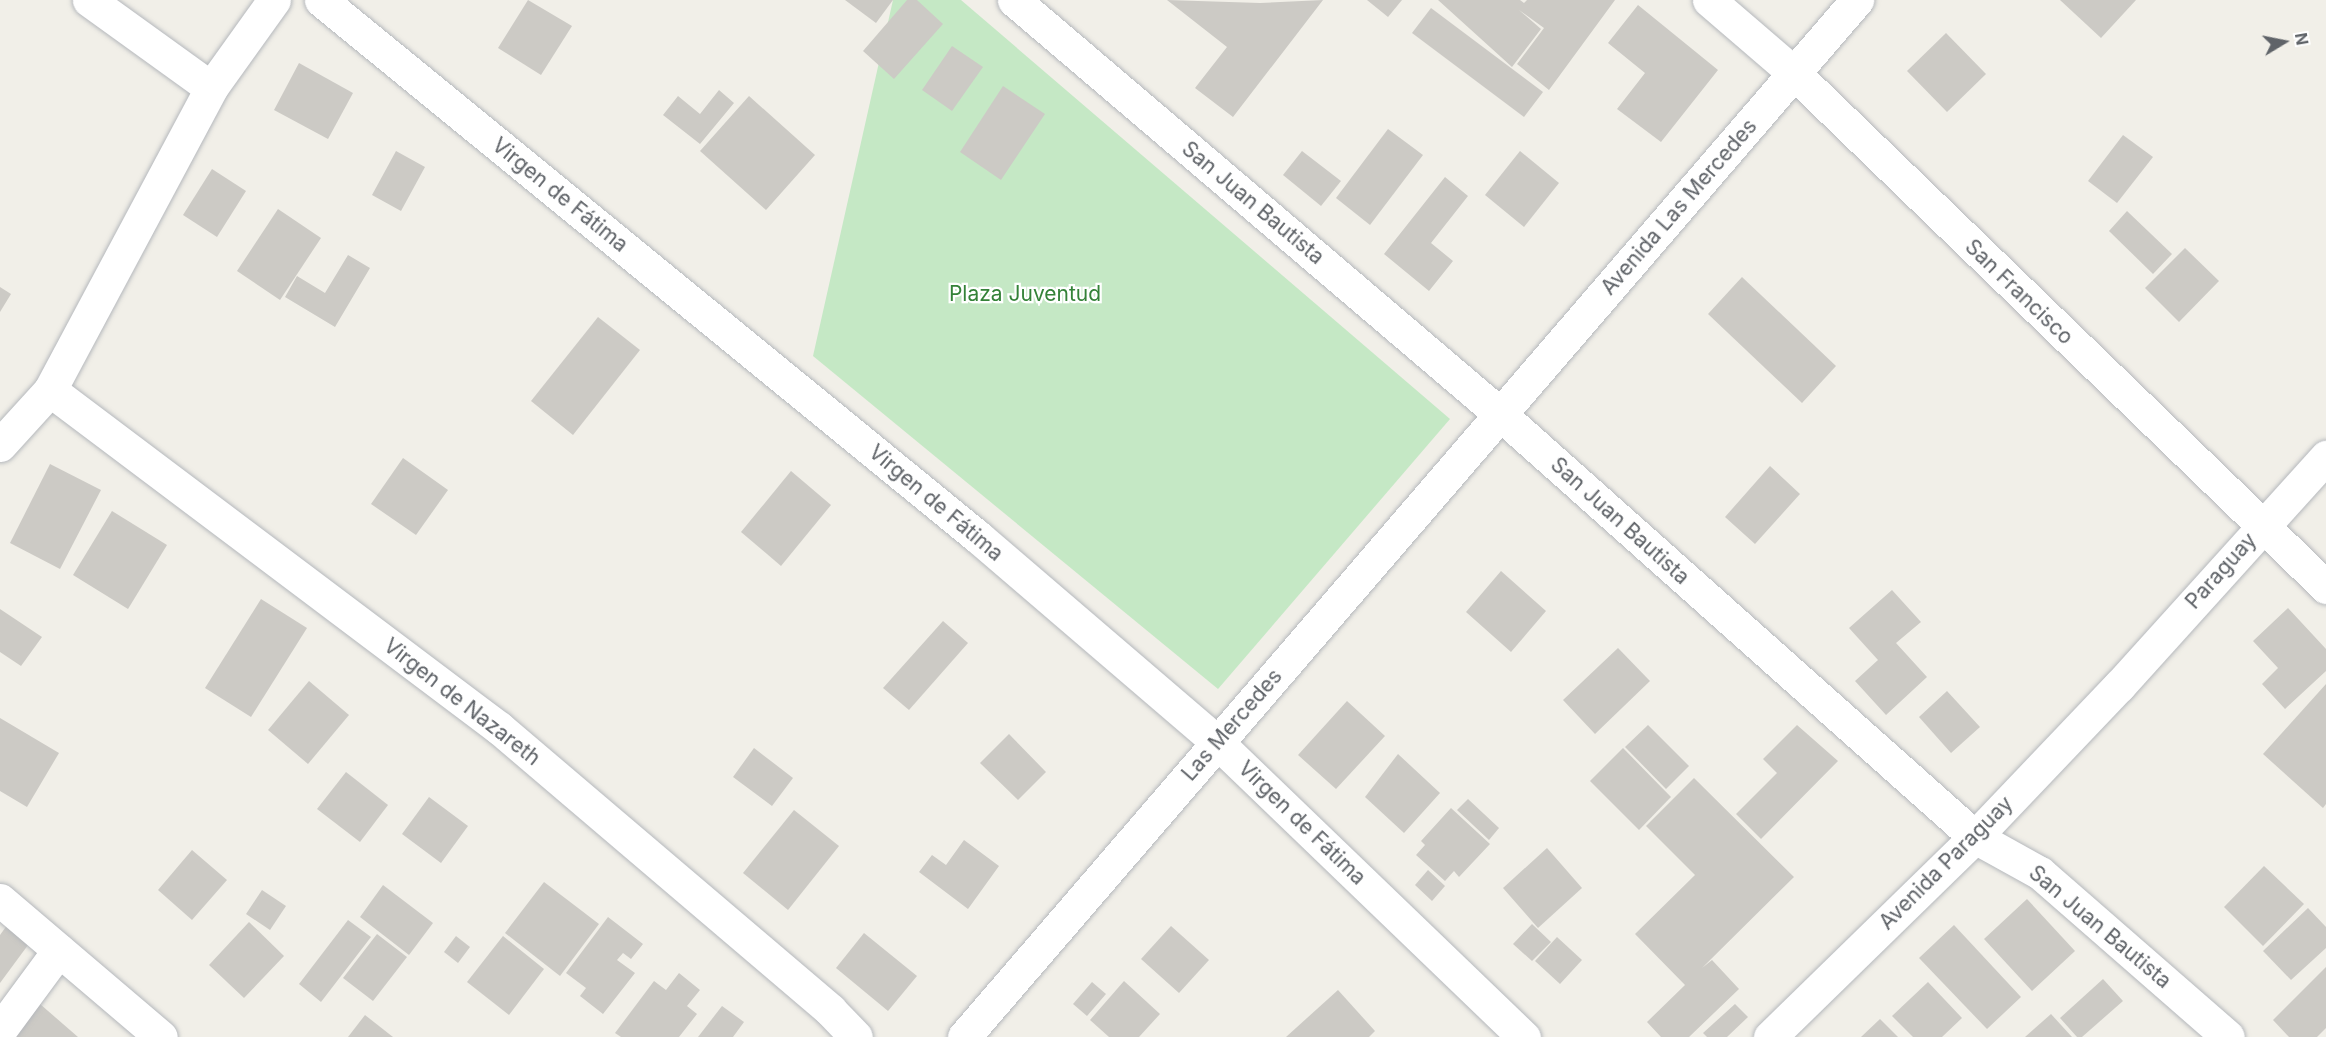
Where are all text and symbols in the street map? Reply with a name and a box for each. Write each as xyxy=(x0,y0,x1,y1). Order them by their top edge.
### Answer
north arrow xyxy=(2254,12,2314,72)
text: N xyxy=(2291,31,2313,47)
street label: Avenida Las Mercedes xyxy=(1596,114,1762,300)
street label: Virgen de Fátima xyxy=(487,133,633,257)
street label: San Juan Bautista xyxy=(1177,136,1329,270)
street label: San Francisco xyxy=(1960,234,2078,350)
park label: Plaza Juventud xyxy=(949,281,1101,307)
street label: Virgen de Fátima xyxy=(864,440,1008,566)
street label: San Juan Bautista xyxy=(1545,452,1695,590)
street label: Paraguay xyxy=(2180,528,2262,614)
street label: Virgen de Nazareth xyxy=(379,633,545,771)
street label: Las Mercedes xyxy=(1177,664,1287,786)
street label: Virgen de Fátima xyxy=(1233,756,1371,890)
street label: Avenida Paraguay xyxy=(1874,791,2018,935)
street label: San Juan Bautista xyxy=(2024,860,2176,994)

